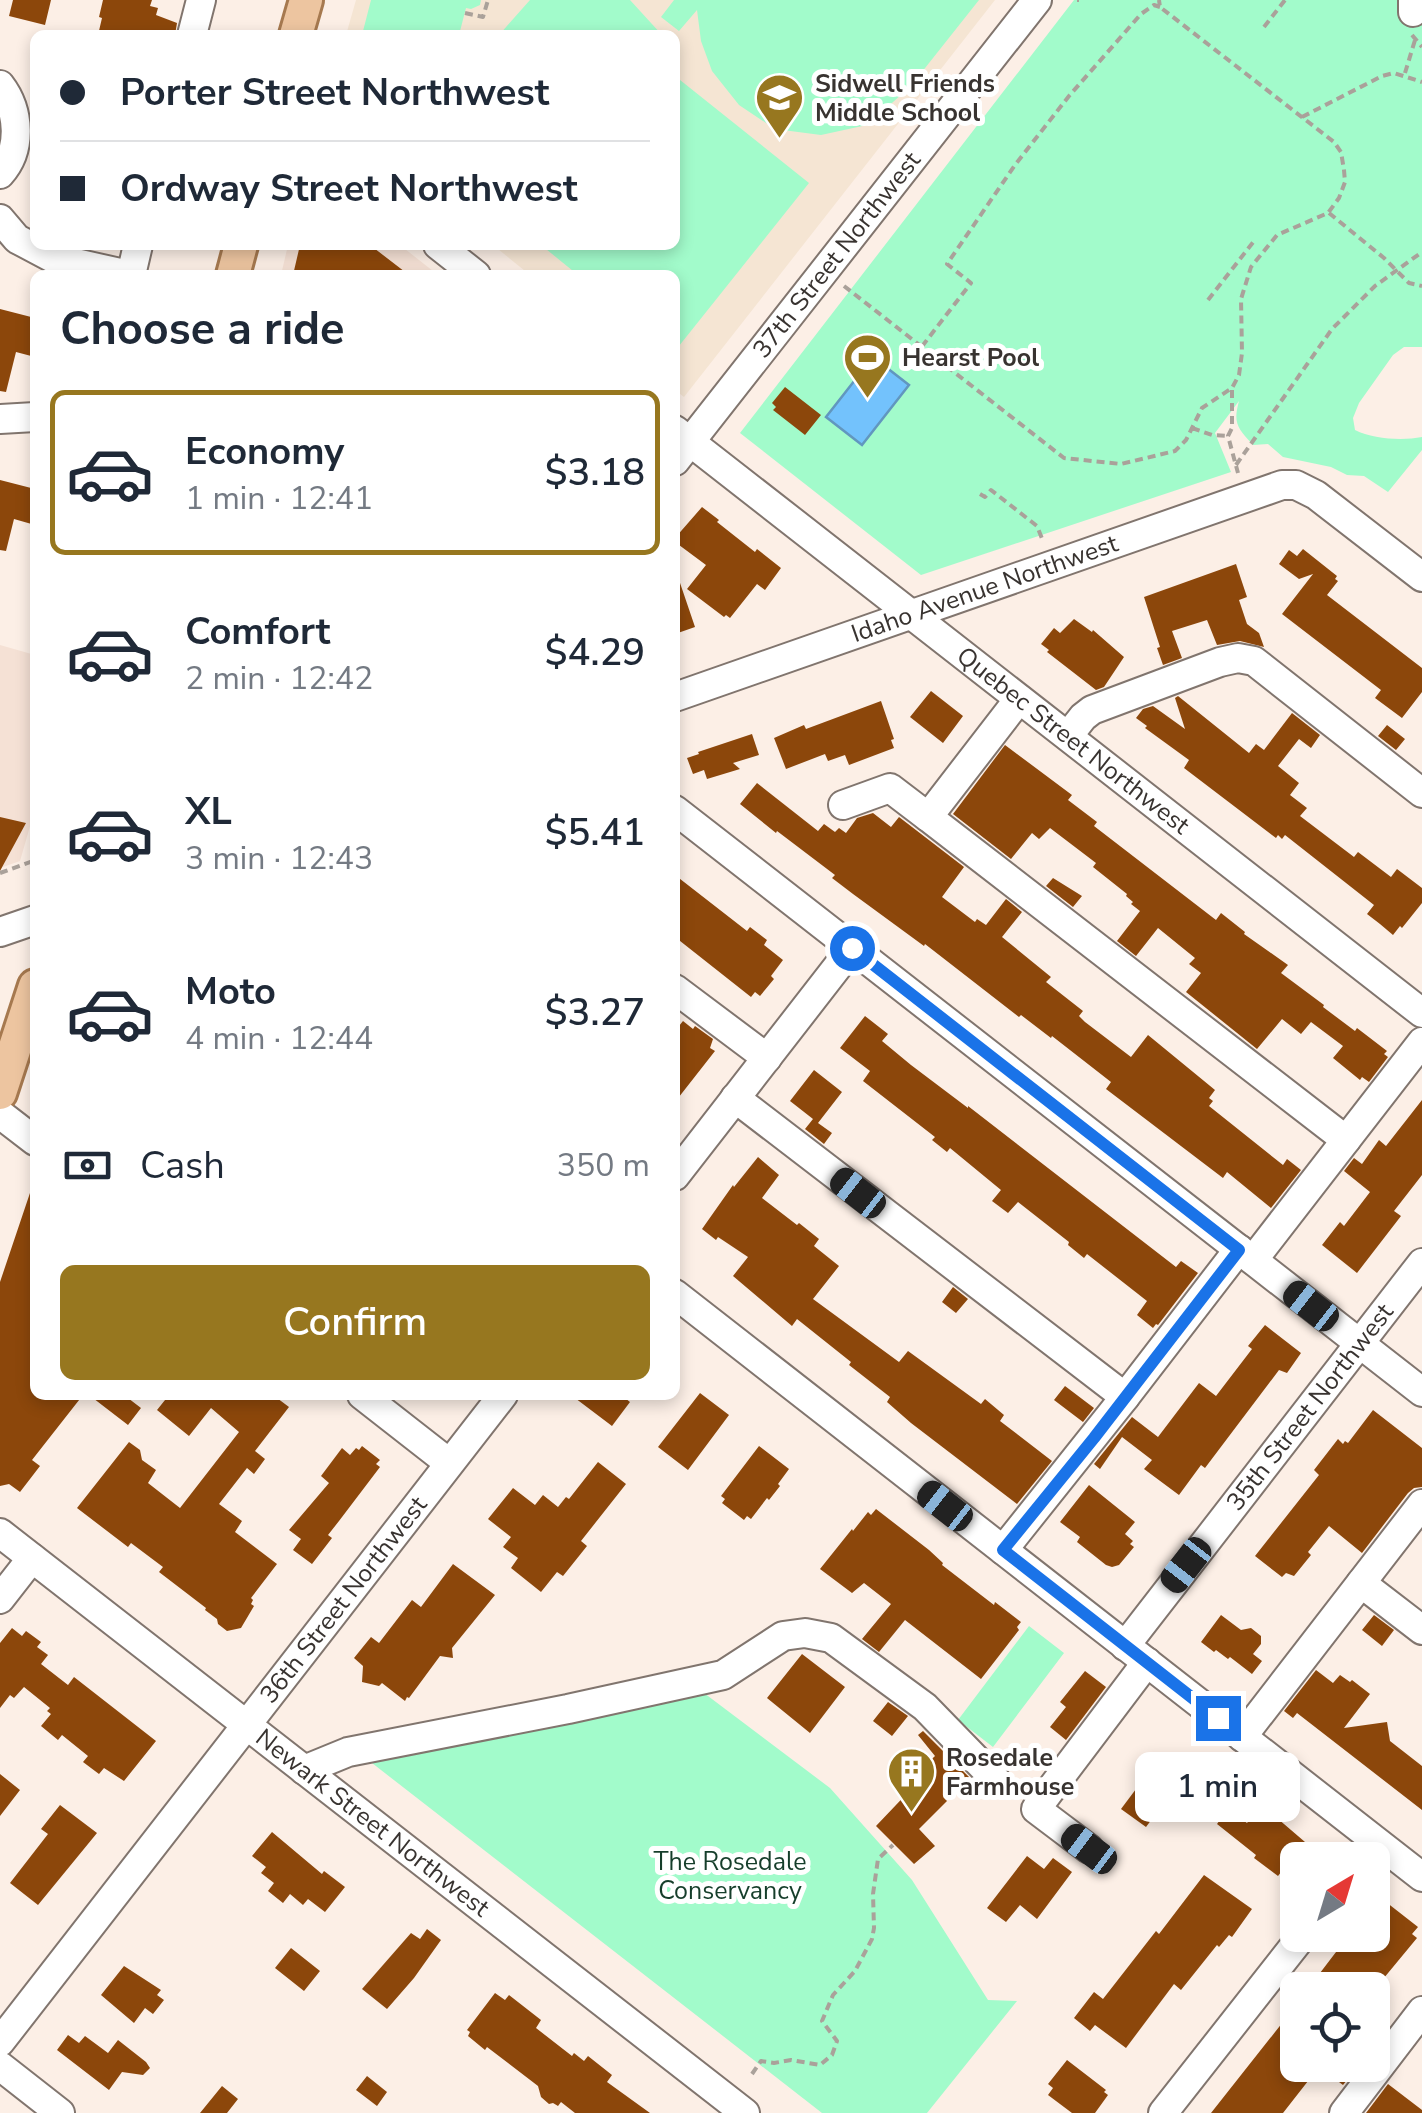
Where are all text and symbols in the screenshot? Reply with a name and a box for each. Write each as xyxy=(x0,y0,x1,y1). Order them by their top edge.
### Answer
text: Porter Street Northwest xyxy=(120,67,549,118)
place label: Sidwell Friends Middle School xyxy=(815,67,995,130)
school or university icon: Sidwell Friends Middle School xyxy=(754,72,806,140)
street label: 37th Street Northwest xyxy=(745,144,929,365)
text: Ordway Street Northwest xyxy=(120,163,578,214)
text: Choose a ride xyxy=(60,299,345,360)
sports icon: Hearst Pool xyxy=(841,332,893,400)
place label: Hearst Pool xyxy=(902,341,1039,375)
text: Economy xyxy=(185,426,344,477)
icon: car xyxy=(65,428,155,518)
text: $3.18 xyxy=(545,447,645,498)
text: 1 min · 12:41 xyxy=(185,477,373,520)
street label: Idaho Avenue Northwest xyxy=(847,527,1123,651)
text: Comfort xyxy=(185,606,330,657)
icon: car xyxy=(65,608,155,698)
text: $4.29 xyxy=(545,627,645,678)
street label: Quebec Street Northwest xyxy=(950,639,1197,843)
text: 2 min · 12:42 xyxy=(185,657,373,700)
text: XL xyxy=(185,786,232,837)
icon: car xyxy=(65,788,155,878)
text: $5.41 xyxy=(545,807,645,858)
text: 3 min · 12:43 xyxy=(185,837,373,880)
route start xyxy=(830,926,875,971)
text: Moto xyxy=(185,966,276,1017)
icon: car xyxy=(65,968,155,1058)
text: $3.27 xyxy=(545,987,645,1038)
text: 4 min · 12:44 xyxy=(185,1017,373,1060)
icon: cash xyxy=(60,1138,115,1193)
text: Cash xyxy=(140,1140,225,1191)
text: 350 m xyxy=(557,1144,650,1187)
car xyxy=(825,1163,891,1223)
button: Confirm xyxy=(60,1265,650,1380)
car xyxy=(1278,1276,1344,1336)
street label: 35th Street Northwest xyxy=(1219,1296,1401,1518)
car xyxy=(912,1476,978,1536)
street label: 36th Street Northwest xyxy=(252,1489,435,1711)
car xyxy=(1156,1532,1216,1598)
route end xyxy=(1196,1696,1241,1741)
street label: Newark Street Northwest xyxy=(248,1721,497,1925)
place label: Rosedale Farmhouse xyxy=(946,1741,1074,1804)
building icon: Rosedale Farmhouse xyxy=(885,1746,937,1814)
callout: 1 min xyxy=(1136,1753,1300,1823)
text: 1 min xyxy=(1177,1765,1258,1808)
car xyxy=(1056,1819,1122,1879)
north arrow xyxy=(1280,1842,1390,1952)
map controls xyxy=(1280,1842,1390,2082)
park label: The Rosedale Conservancy xyxy=(653,1845,807,1908)
button: locate xyxy=(1280,1972,1390,2082)

